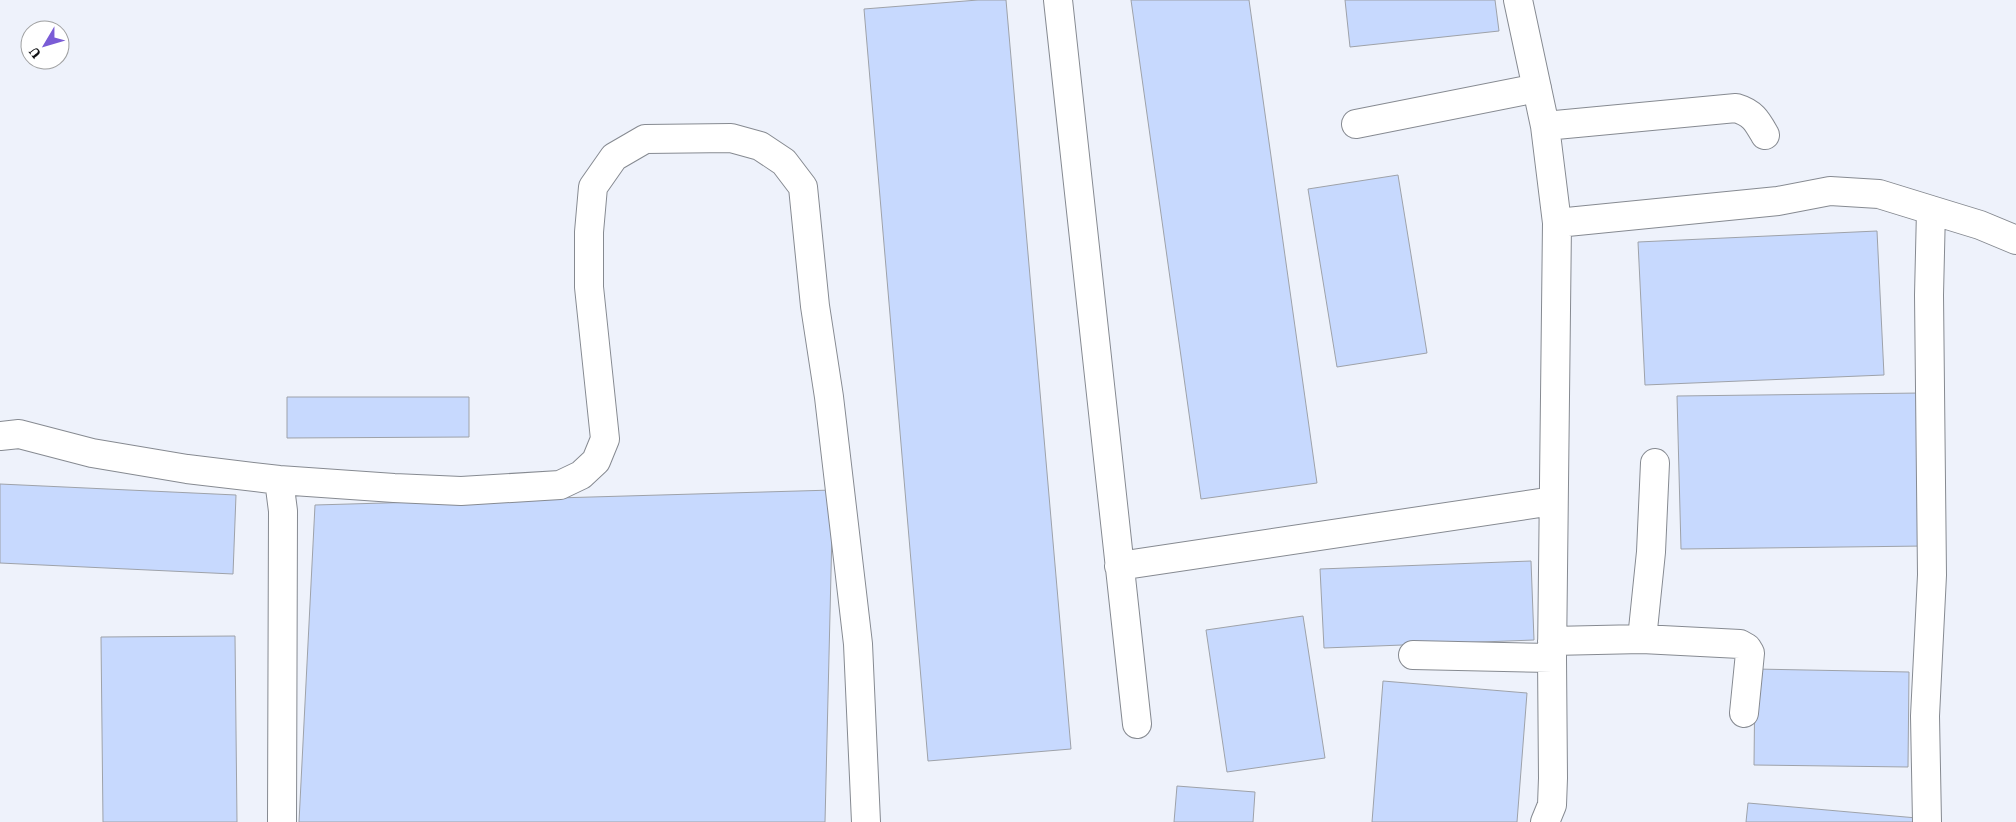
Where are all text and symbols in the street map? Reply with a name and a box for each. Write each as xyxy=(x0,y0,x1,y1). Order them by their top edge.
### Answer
north arrow xyxy=(20,20,70,70)
text: U xyxy=(24,43,46,63)

